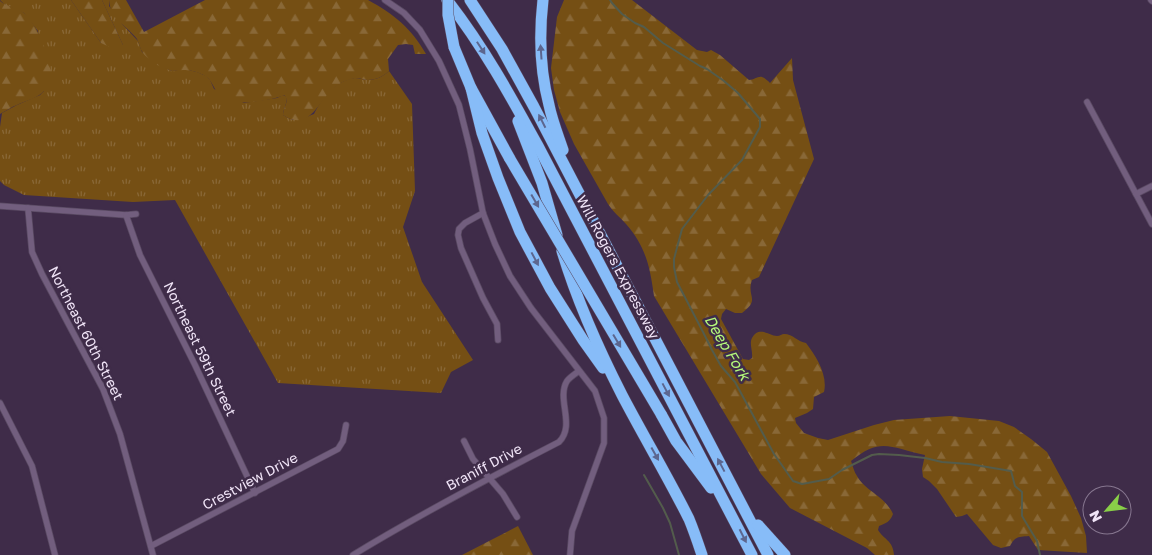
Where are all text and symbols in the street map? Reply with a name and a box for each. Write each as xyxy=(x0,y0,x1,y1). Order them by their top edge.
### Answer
one-way arrow xyxy=(477,41,486,54)
one-way arrow xyxy=(537,43,545,59)
one-way arrow xyxy=(538,114,546,129)
street label: Will Rogers Expressway xyxy=(573,192,664,342)
one-way arrow xyxy=(531,193,539,208)
one-way arrow xyxy=(530,252,539,266)
street label: Northeast 60th Street xyxy=(45,263,128,402)
street label: Northeast 59th Street xyxy=(161,279,240,419)
water label: Deep Fork xyxy=(701,312,755,385)
one-way arrow xyxy=(613,334,622,348)
one-way arrow xyxy=(662,383,670,397)
street label: Braniff Drive xyxy=(443,439,525,494)
one-way arrow xyxy=(651,446,659,461)
street label: Crestview Drive xyxy=(199,448,300,513)
one-way arrow xyxy=(717,458,726,472)
north arrow xyxy=(1082,485,1132,535)
text: N xyxy=(1085,508,1105,525)
one-way arrow xyxy=(739,529,747,544)

